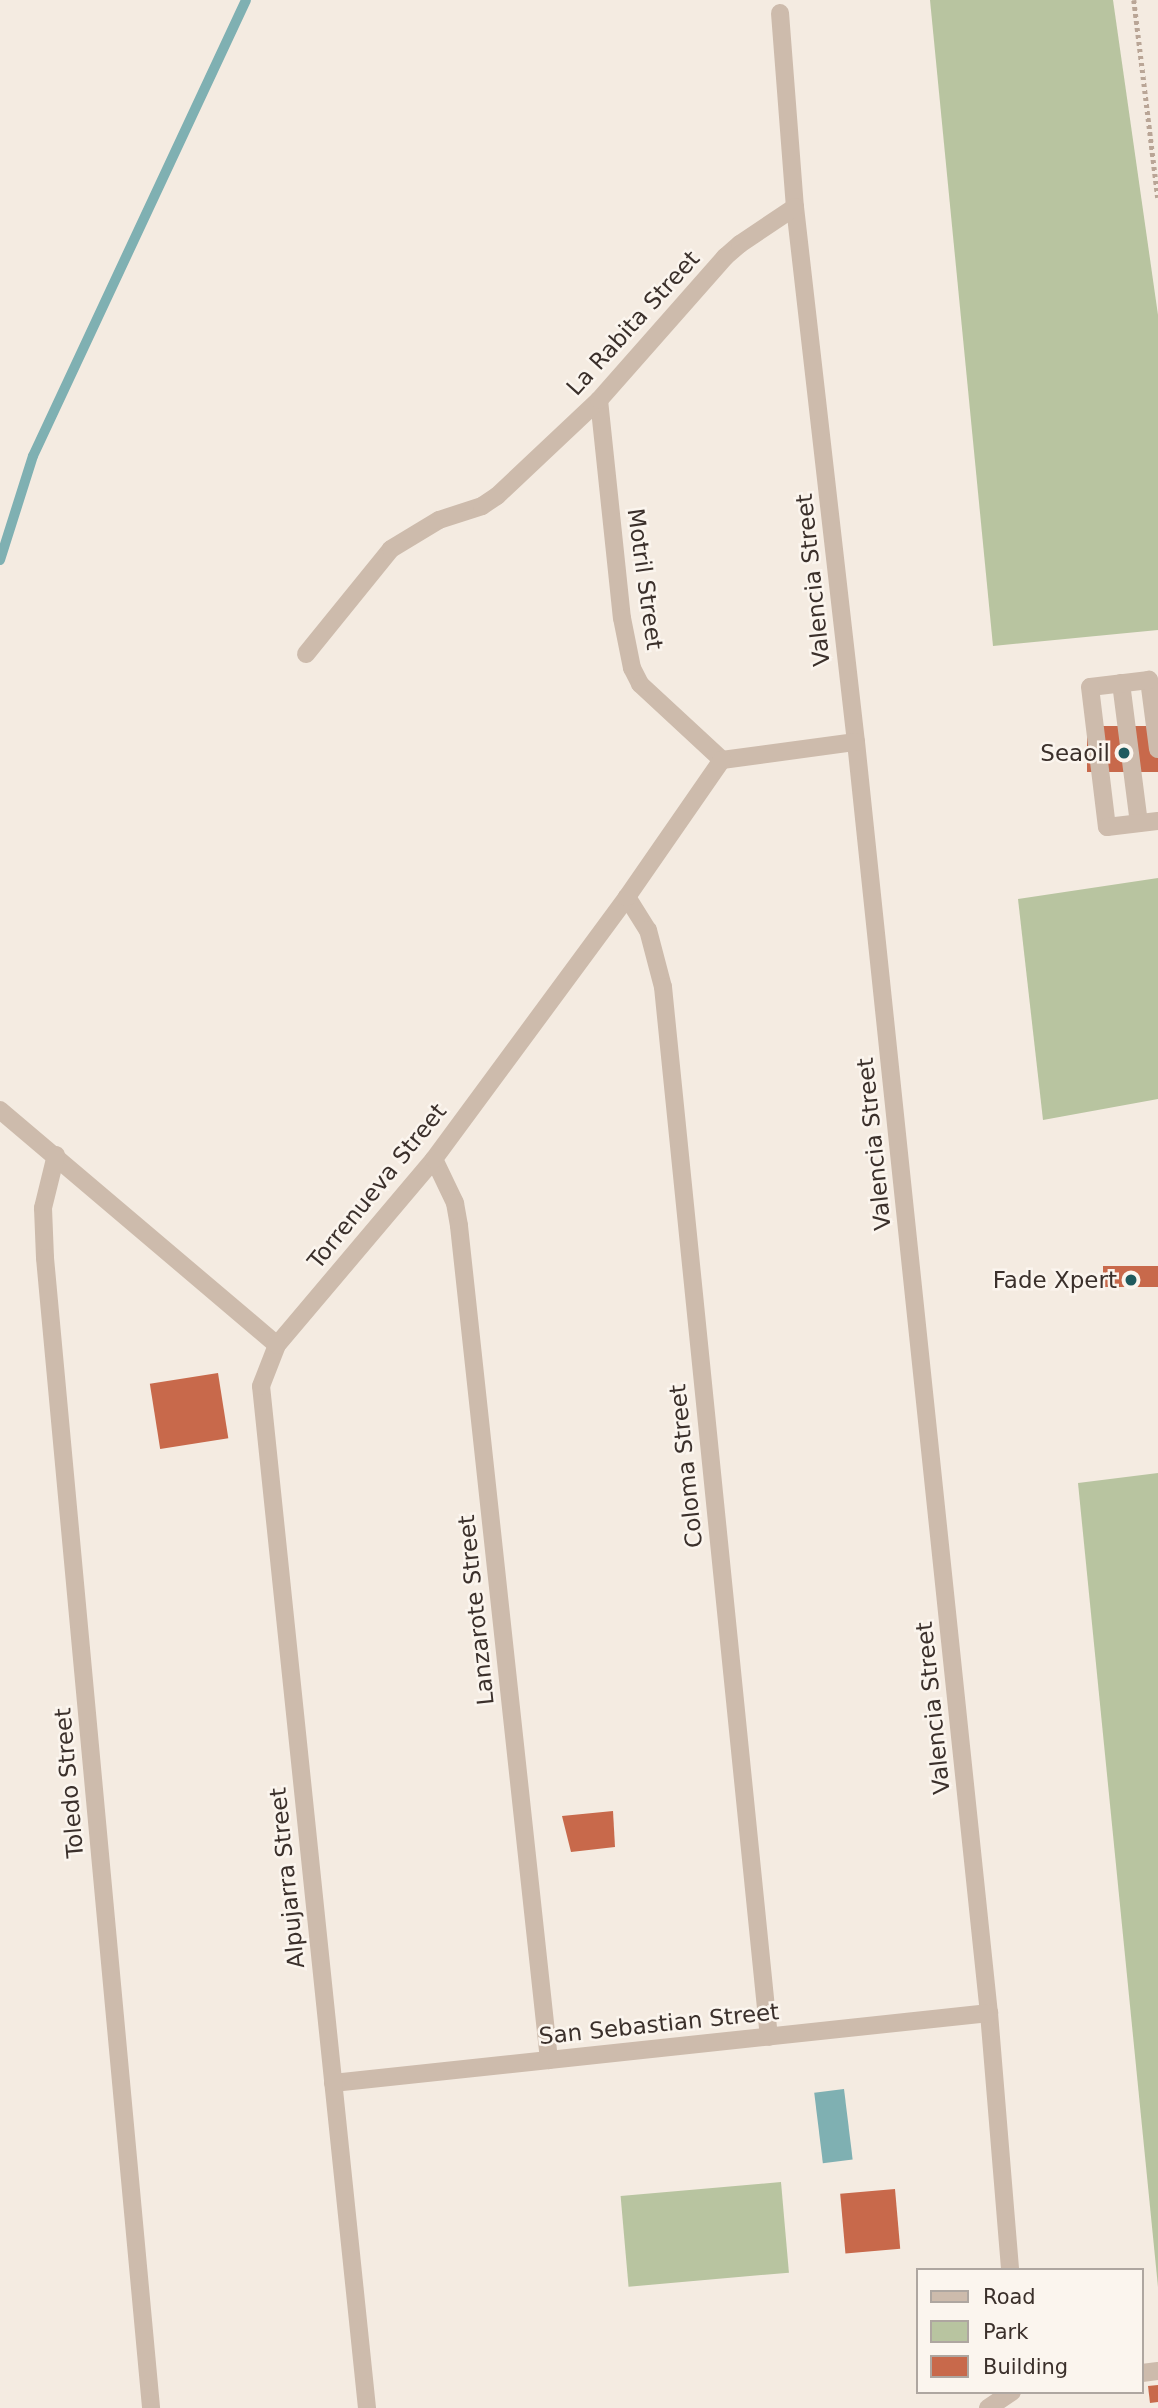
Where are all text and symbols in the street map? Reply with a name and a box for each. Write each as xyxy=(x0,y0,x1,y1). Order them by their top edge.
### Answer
street label: La Rabita Street xyxy=(561,245,705,401)
street label: Valencia Street xyxy=(790,492,836,668)
street label: Motril Street xyxy=(621,507,669,651)
place label: Seaoil xyxy=(1040,739,1110,767)
marker: Seaoil xyxy=(1116,745,1132,761)
street label: Valencia Street xyxy=(851,1056,897,1232)
street label: Torrenueva Street xyxy=(302,1098,452,1274)
place label: Fade Xpert xyxy=(993,1266,1117,1294)
marker: Fade Xpert xyxy=(1123,1272,1139,1288)
street label: Coloma Street xyxy=(664,1383,708,1549)
street label: Lanzarote Street xyxy=(452,1514,500,1706)
street label: Valencia Street xyxy=(910,1620,956,1796)
street label: Toledo Street xyxy=(49,1707,89,1859)
street label: Alpujarra Street xyxy=(264,1786,310,1970)
street label: San Sebastian Street xyxy=(538,1998,780,2050)
legend xyxy=(916,2268,1144,2394)
text: Road xyxy=(983,2285,1036,2309)
text: Park xyxy=(983,2320,1028,2344)
text: Building xyxy=(983,2355,1068,2379)

